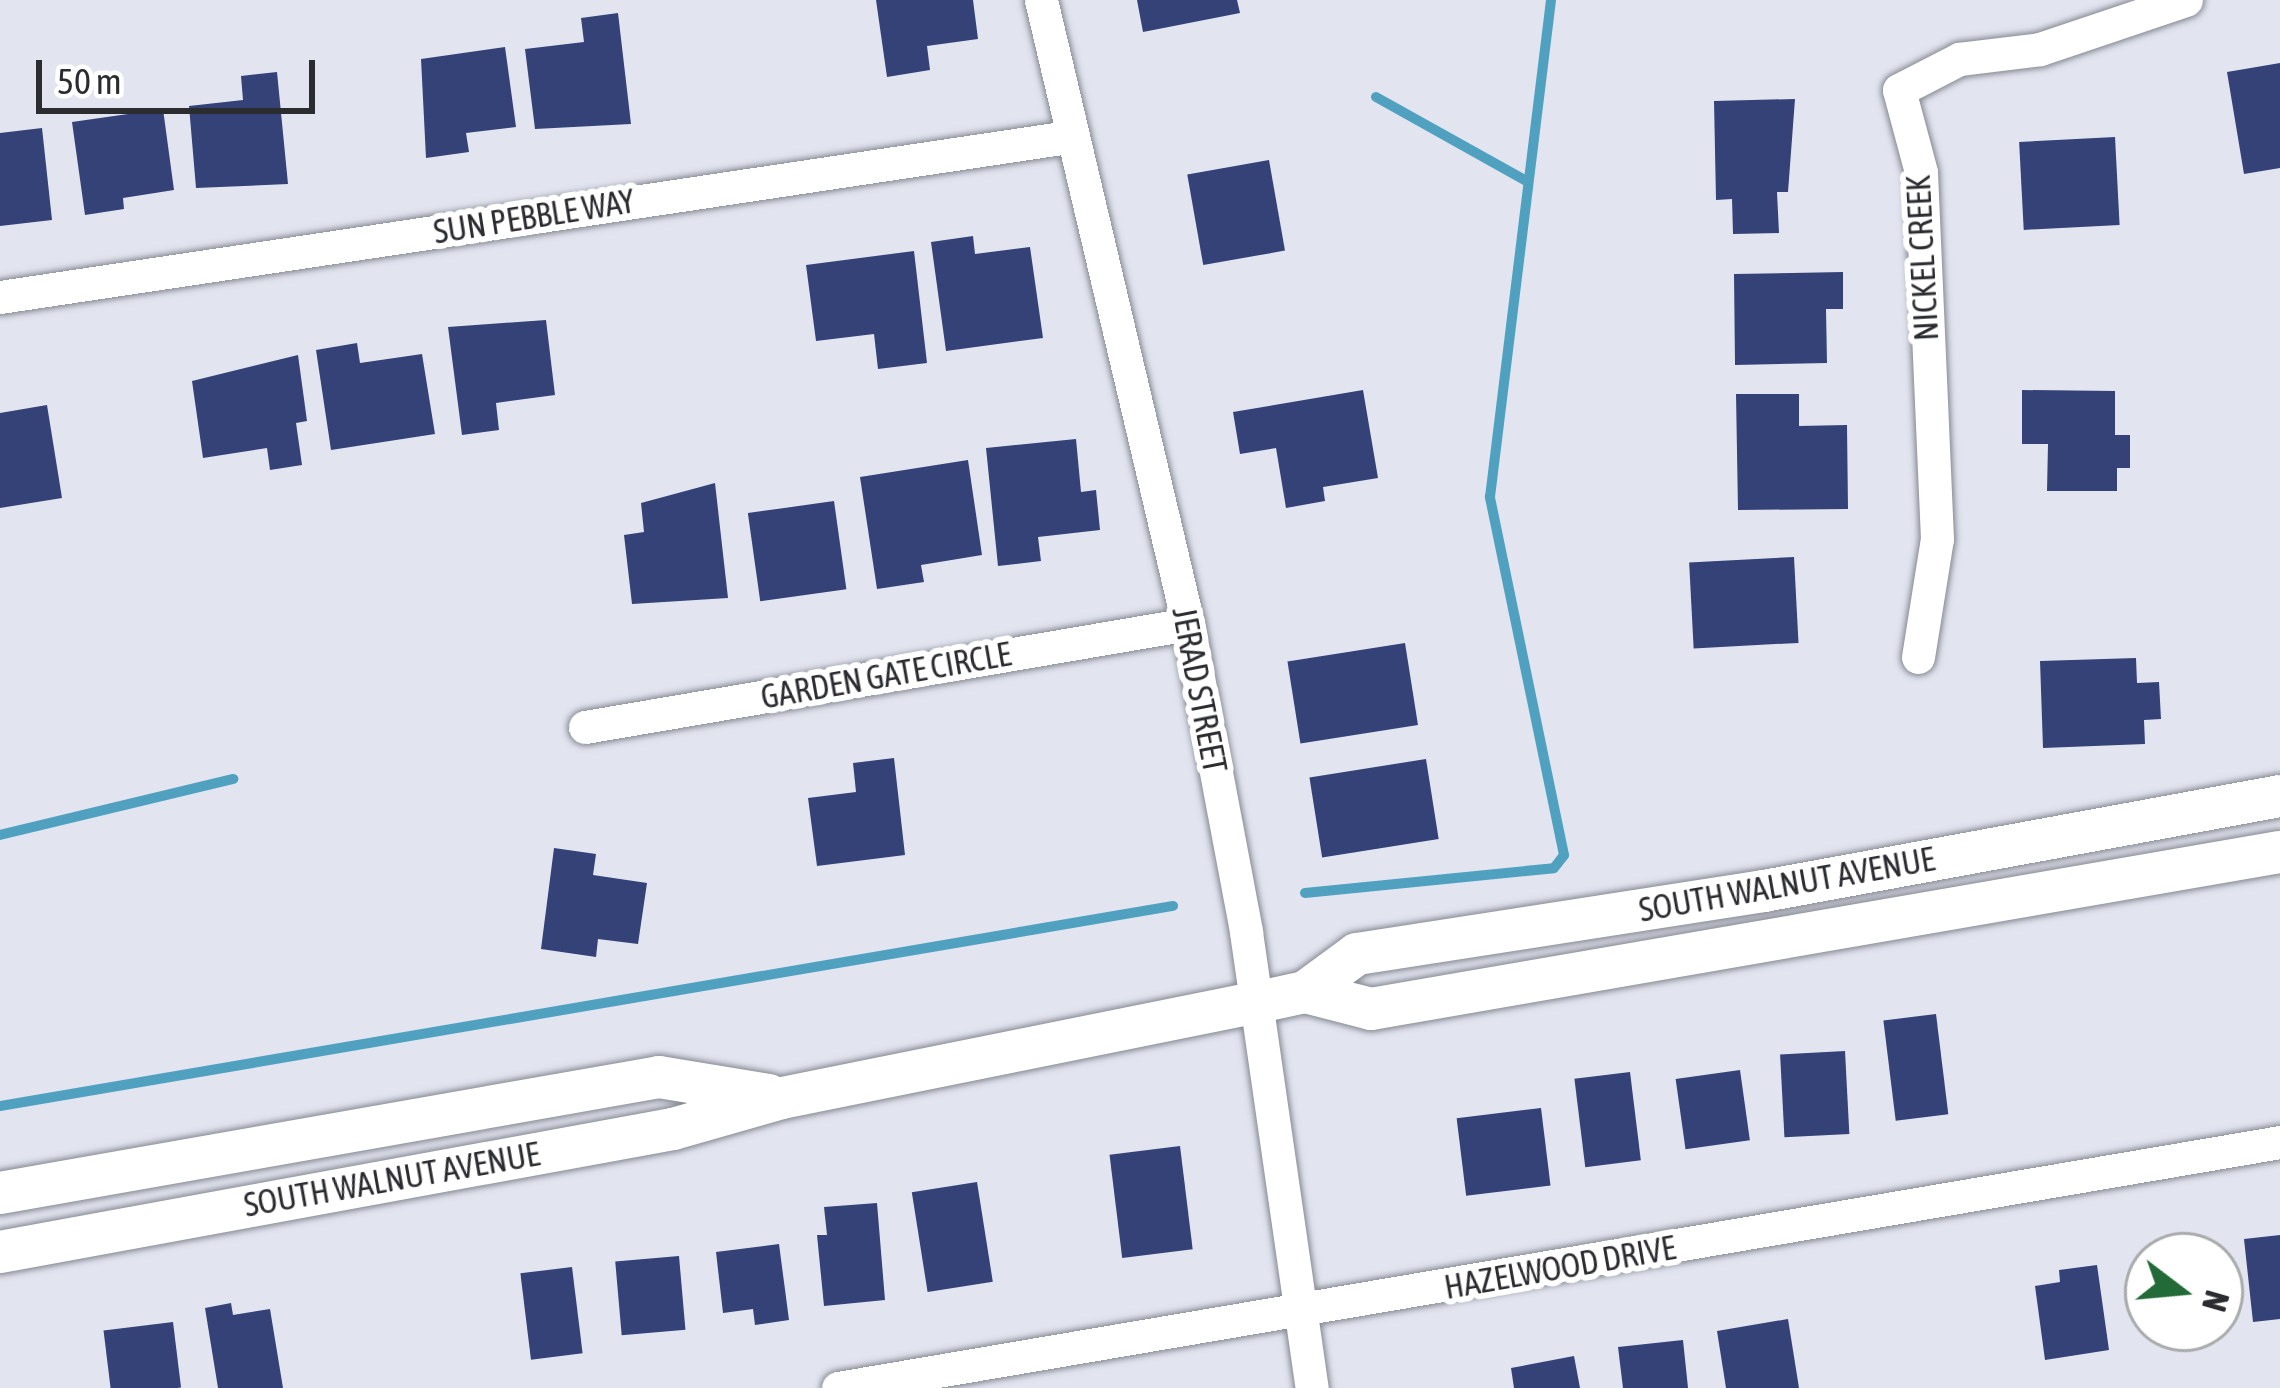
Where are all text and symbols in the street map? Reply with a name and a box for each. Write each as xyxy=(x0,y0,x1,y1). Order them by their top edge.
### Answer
scale bar xyxy=(42,36,321,110)
text: 50 m xyxy=(57,60,122,102)
street label: NICKEL CREEK xyxy=(1899,174,1947,342)
street label: SUN PEBBLE WAY xyxy=(431,182,637,252)
street label: JERAD STREET xyxy=(1164,604,1234,776)
street label: GARDEN GATE CIRCLE xyxy=(758,635,1014,717)
street label: SOUTH WALNUT AVENUE xyxy=(1636,839,1938,931)
street label: SOUTH WALNUT AVENUE xyxy=(241,1134,543,1226)
street label: HAZELWOOD DRIVE xyxy=(1441,1228,1679,1308)
north arrow xyxy=(2124,1232,2244,1352)
text: N xyxy=(2195,1286,2237,1316)

